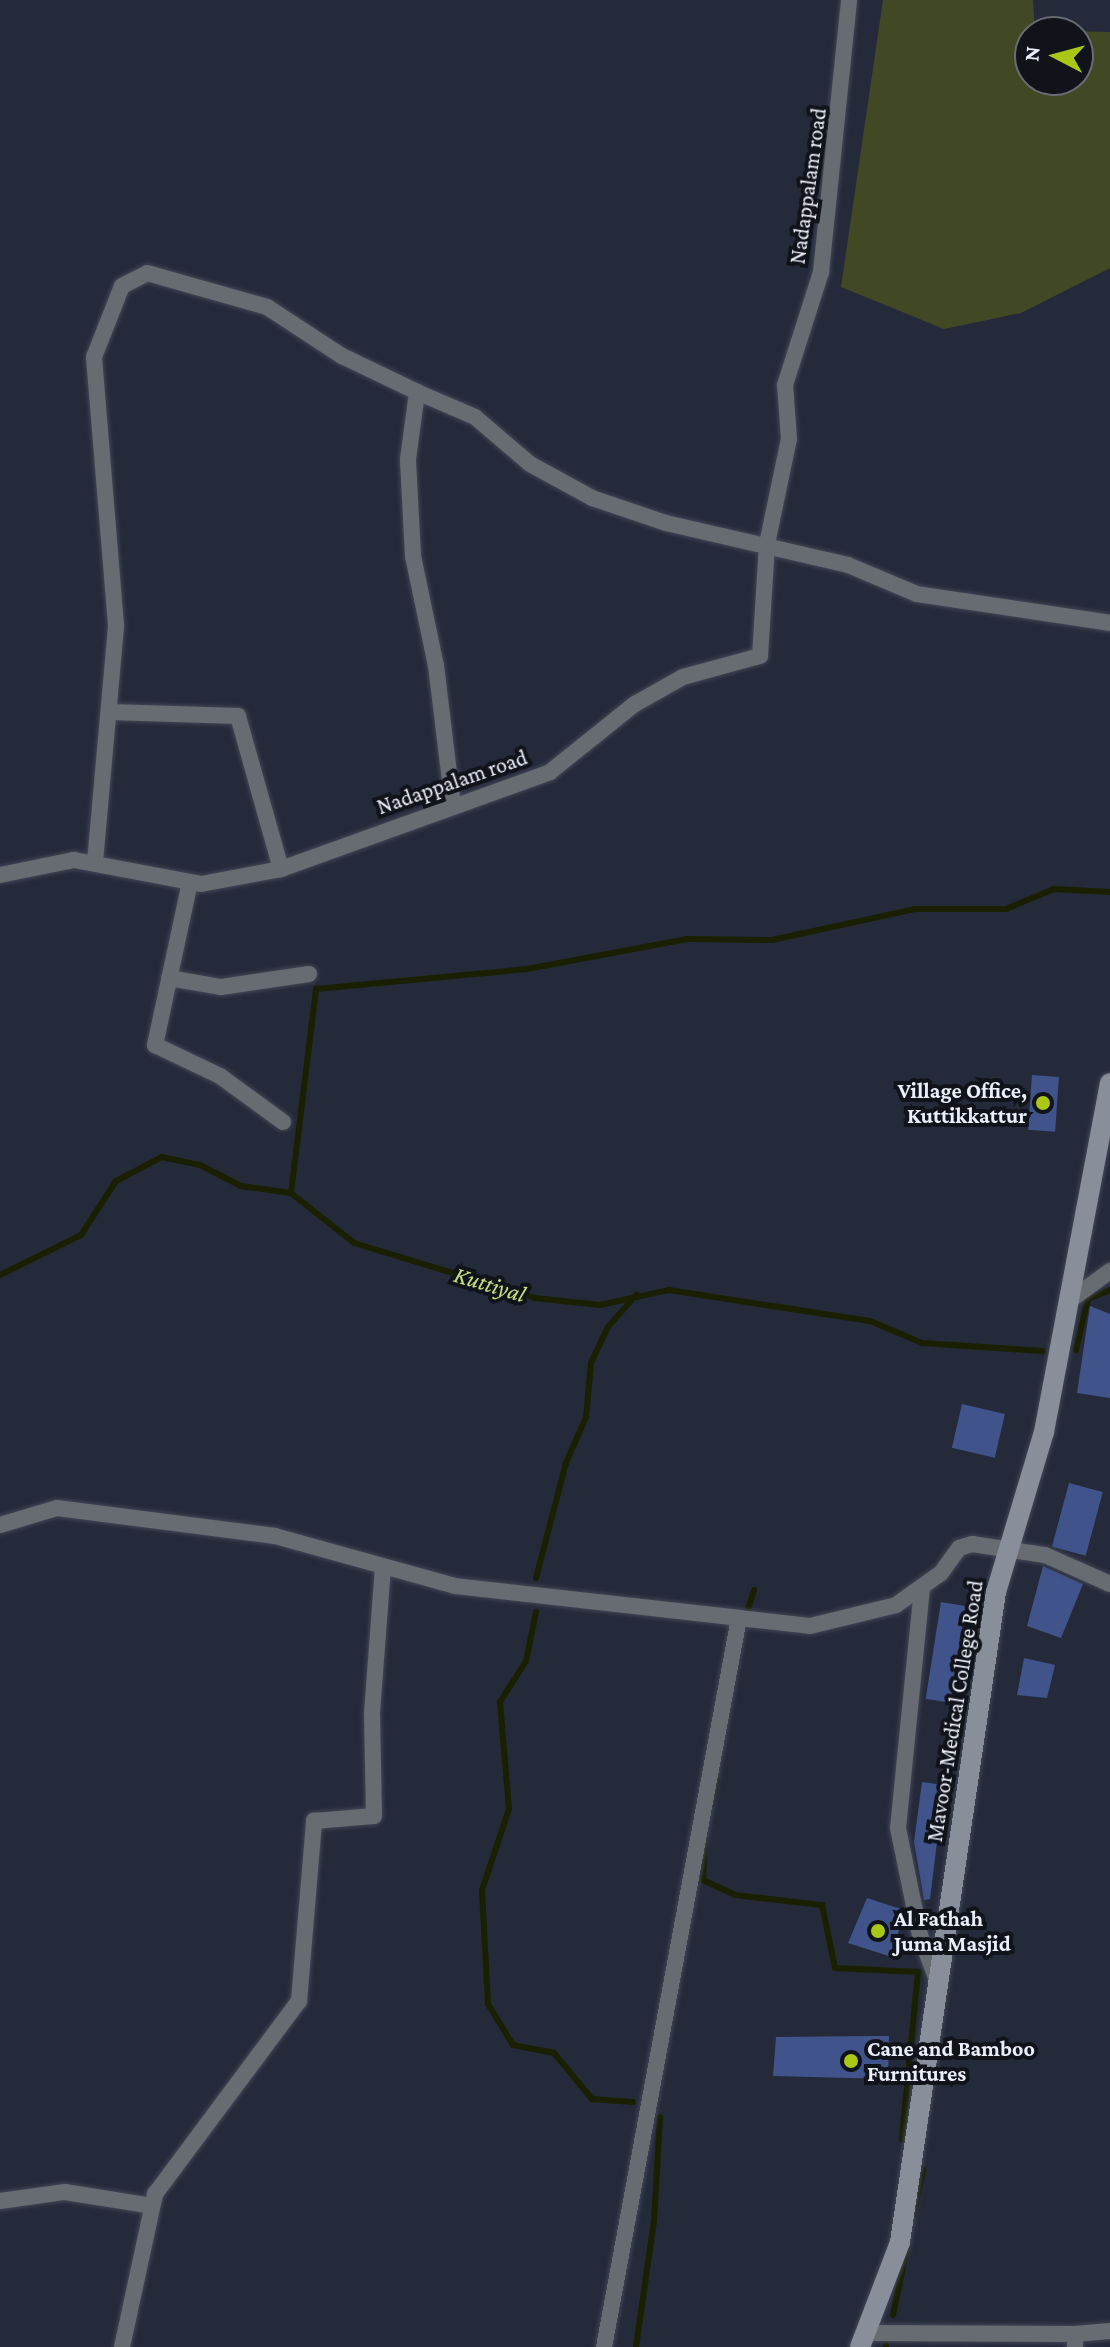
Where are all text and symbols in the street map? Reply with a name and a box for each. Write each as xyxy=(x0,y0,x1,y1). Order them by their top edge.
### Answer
north arrow xyxy=(1014,16,1094,96)
text: N xyxy=(1018,45,1045,62)
street label: Nadappalam road xyxy=(784,106,832,266)
street label: Nadappalam road xyxy=(373,744,531,820)
place label: Village Office, Kuttikkattur xyxy=(898,1077,1027,1128)
marker: Village Office, Kuttikkattur xyxy=(1034,1094,1052,1112)
water label: Kuttiyal xyxy=(451,1260,529,1308)
street label: Mavoor-Medical College Road xyxy=(921,1578,989,1844)
place label: Al Fathah Juma Masjid xyxy=(894,1905,1011,1956)
marker: Al Fathah Juma Masjid xyxy=(869,1922,887,1940)
place label: Cane and Bamboo Furnitures xyxy=(867,2035,1035,2086)
marker: Cane and Bamboo Furnitures xyxy=(842,2052,860,2070)

